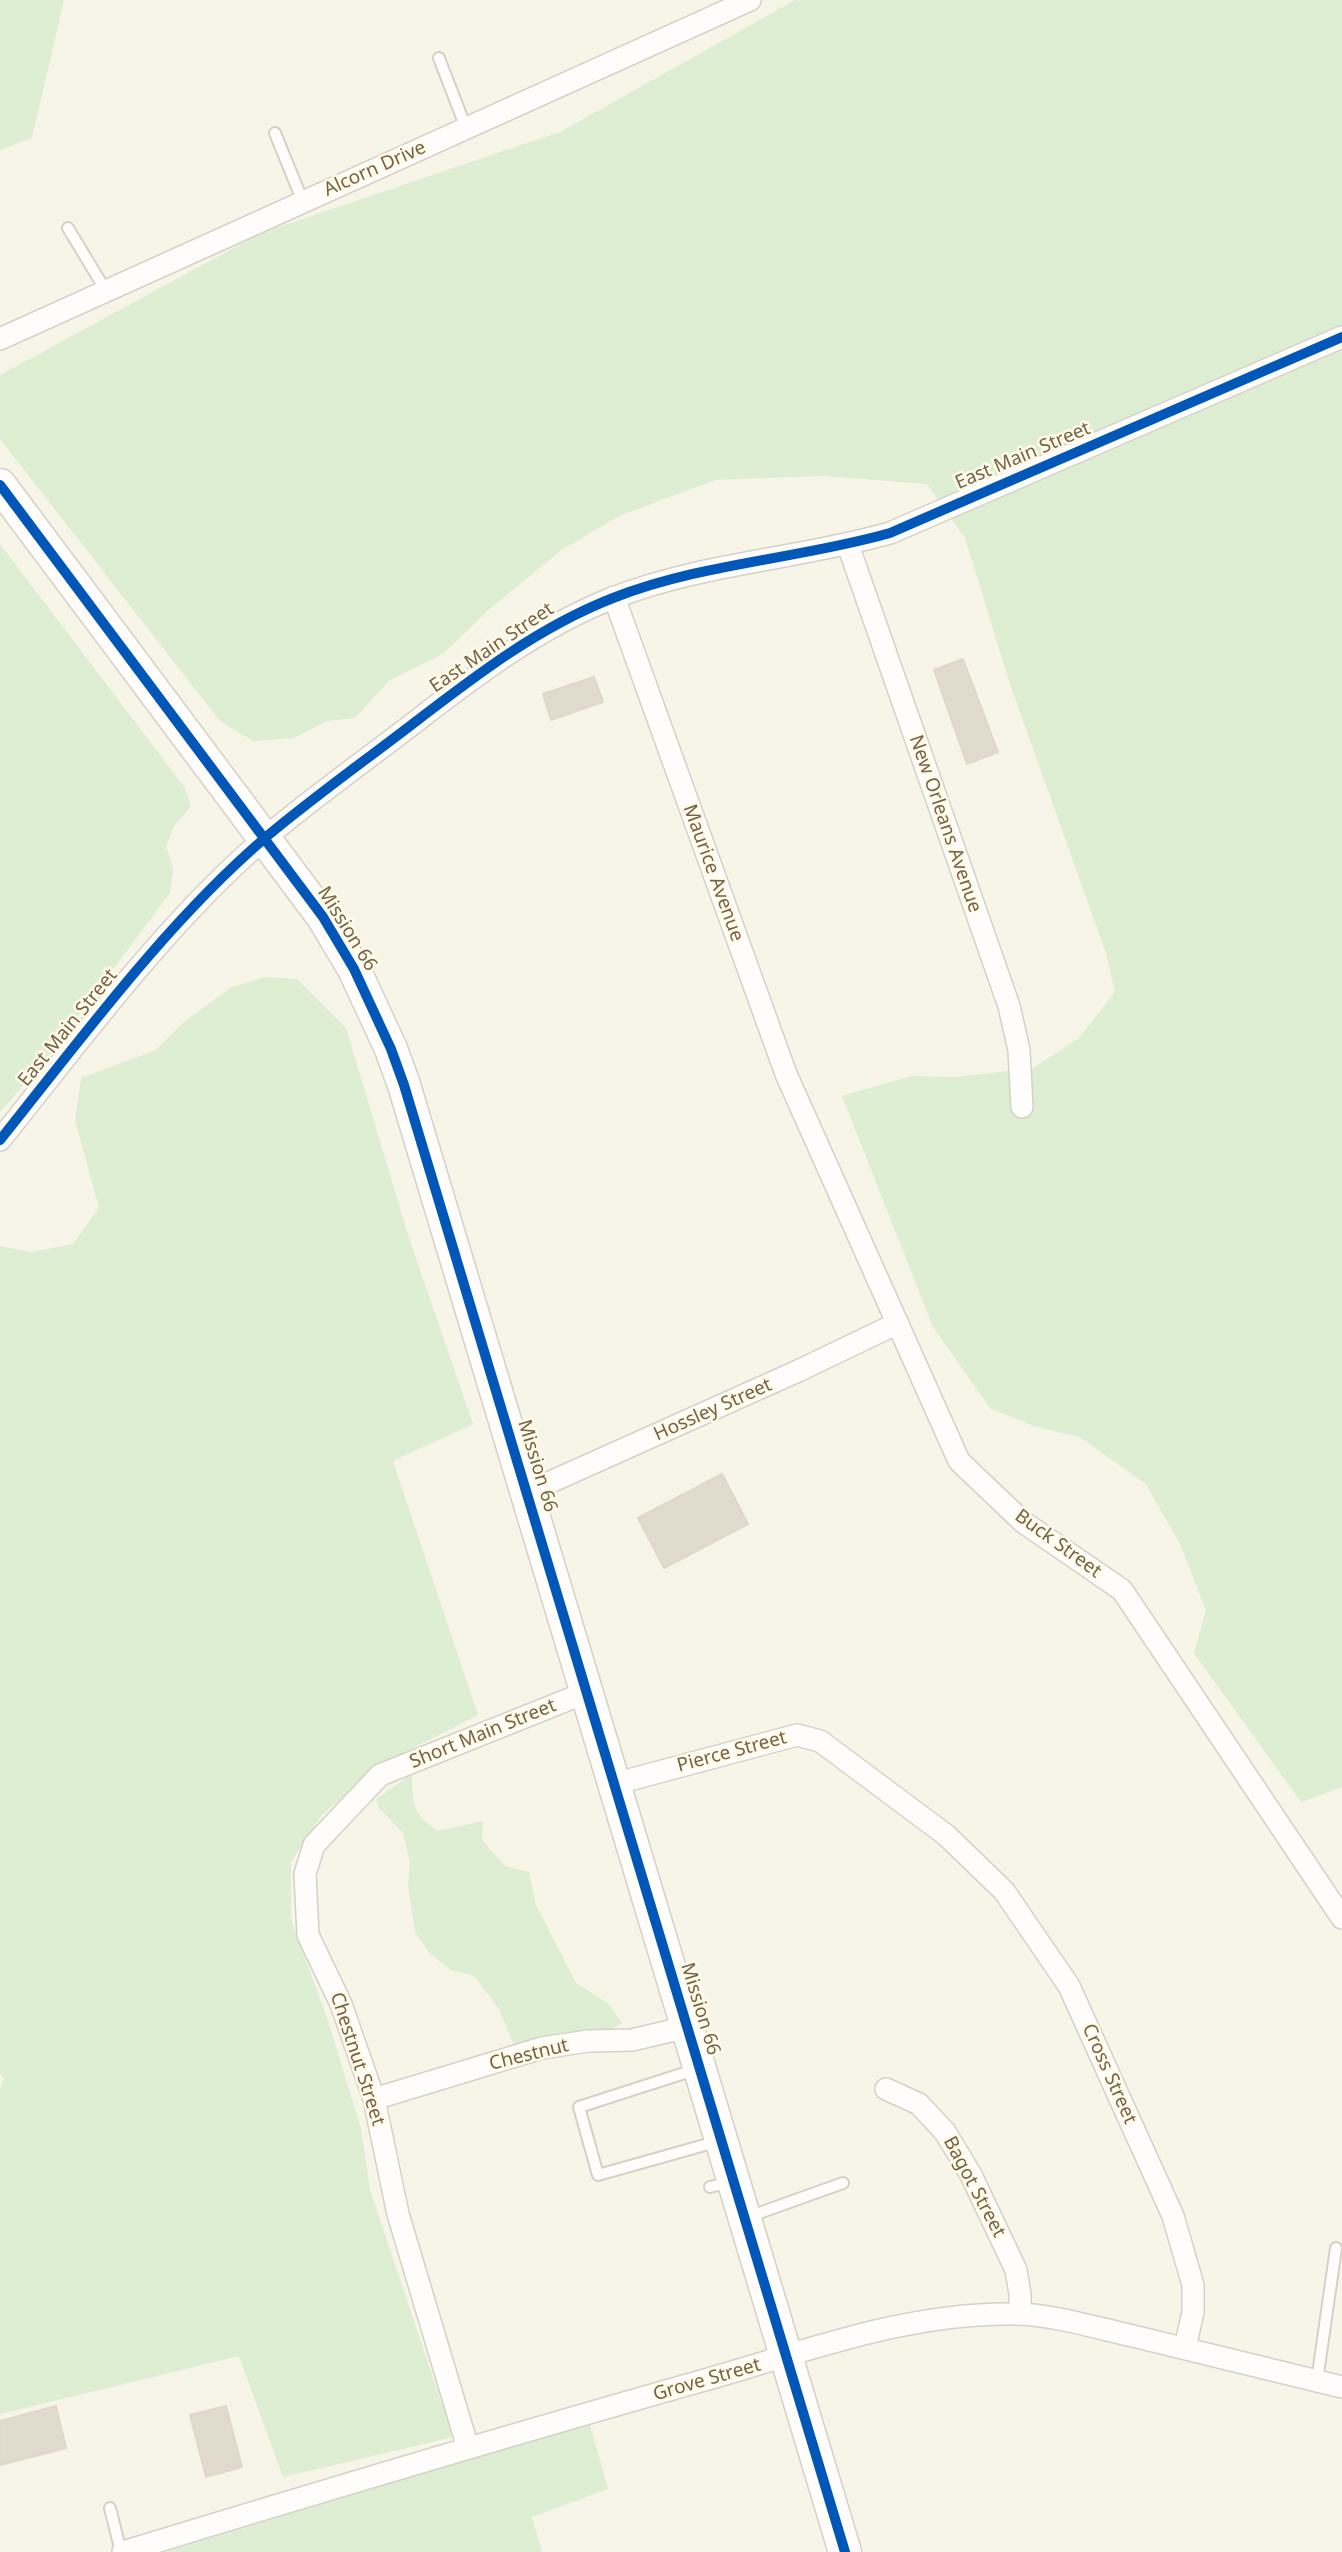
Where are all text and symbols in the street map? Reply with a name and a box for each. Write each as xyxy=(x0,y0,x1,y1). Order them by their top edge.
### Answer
street label: Alcorn Drive xyxy=(320,136,430,202)
street label: East Main Street xyxy=(952,417,1094,495)
street label: East Main Street xyxy=(426,598,558,698)
street label: New Orleans Avenue xyxy=(904,732,986,916)
street label: Maurice Avenue xyxy=(678,802,748,944)
street label: Mission 66 xyxy=(312,883,382,975)
street label: East Main Street xyxy=(14,965,122,1091)
street label: Hossley Street xyxy=(650,1374,776,1446)
street label: Mission 66 xyxy=(512,1417,562,1515)
street label: Buck Street xyxy=(1010,1505,1106,1583)
street label: Short Main Street xyxy=(406,1694,560,1774)
street label: Pierce Street xyxy=(675,1726,789,1778)
street label: Mission 66 xyxy=(675,1960,725,2058)
street label: Chestnut Street xyxy=(325,1989,389,2129)
street label: Cross Street xyxy=(1077,2020,1141,2128)
street label: Chestnut xyxy=(487,2034,571,2076)
street label: Bagot Street xyxy=(938,2133,1010,2241)
street label: Grove Street xyxy=(651,2354,763,2406)

